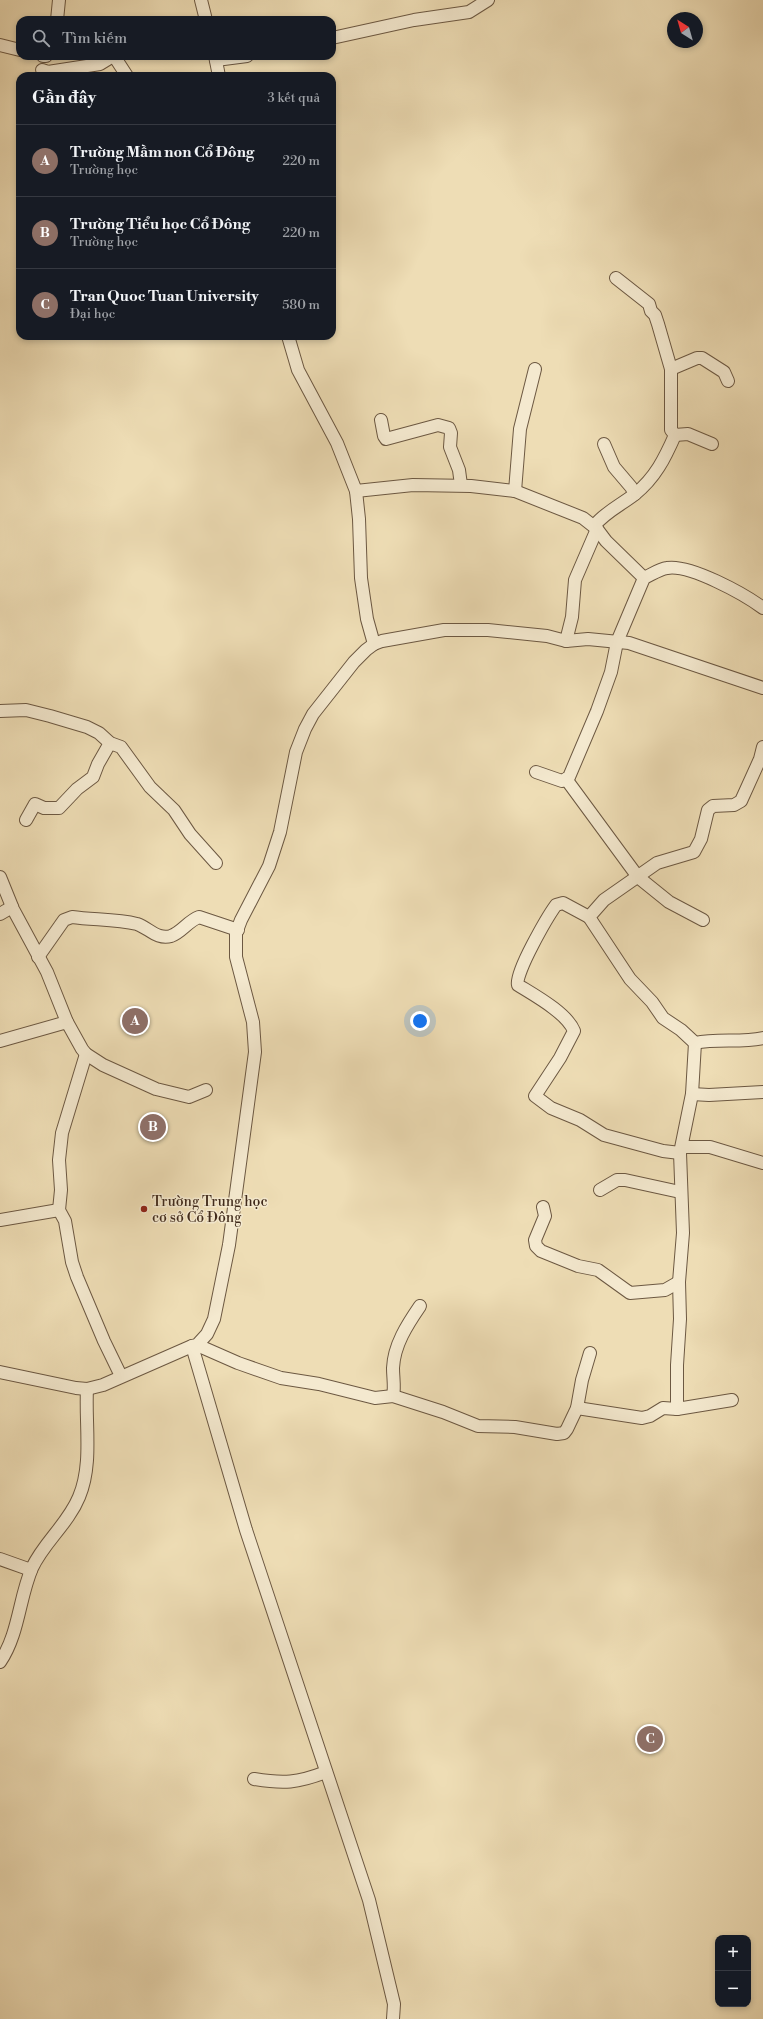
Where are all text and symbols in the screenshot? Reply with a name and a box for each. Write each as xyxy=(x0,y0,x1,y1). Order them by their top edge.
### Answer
north arrow xyxy=(667,12,703,48)
search box xyxy=(16,16,336,60)
icon: search xyxy=(30,27,52,49)
text: Tìm kiếm xyxy=(62,29,127,48)
text: Gần đây xyxy=(32,87,96,109)
text: 3 kết quả xyxy=(268,90,320,106)
text: Trường Mầm non Cổ Đông xyxy=(70,143,254,162)
text: A xyxy=(40,153,50,169)
text: 220 m xyxy=(282,153,320,169)
text: Trường học xyxy=(70,162,138,178)
text: Trường Tiểu học Cổ Đông xyxy=(70,215,250,234)
text: B xyxy=(40,225,50,241)
text: 220 m xyxy=(282,225,320,241)
text: Trường học xyxy=(70,234,138,250)
text: Tran Quoc Tuan University xyxy=(70,287,259,306)
text: C xyxy=(40,297,50,313)
text: 580 m xyxy=(282,297,320,313)
text: Đại học xyxy=(70,306,115,322)
pin: A xyxy=(122,1006,148,1036)
your location xyxy=(410,1011,430,1031)
pin: B xyxy=(140,1112,166,1142)
place label: Trường Trung học cơ sở Cổ Đông xyxy=(152,1193,267,1227)
marker: Trường Trung học cơ sở Cổ Đông xyxy=(139,1204,149,1214)
pin: C xyxy=(637,1724,663,1754)
map controls xyxy=(715,1935,751,2007)
button: + xyxy=(715,1935,751,1971)
button: − xyxy=(715,1971,751,2007)

